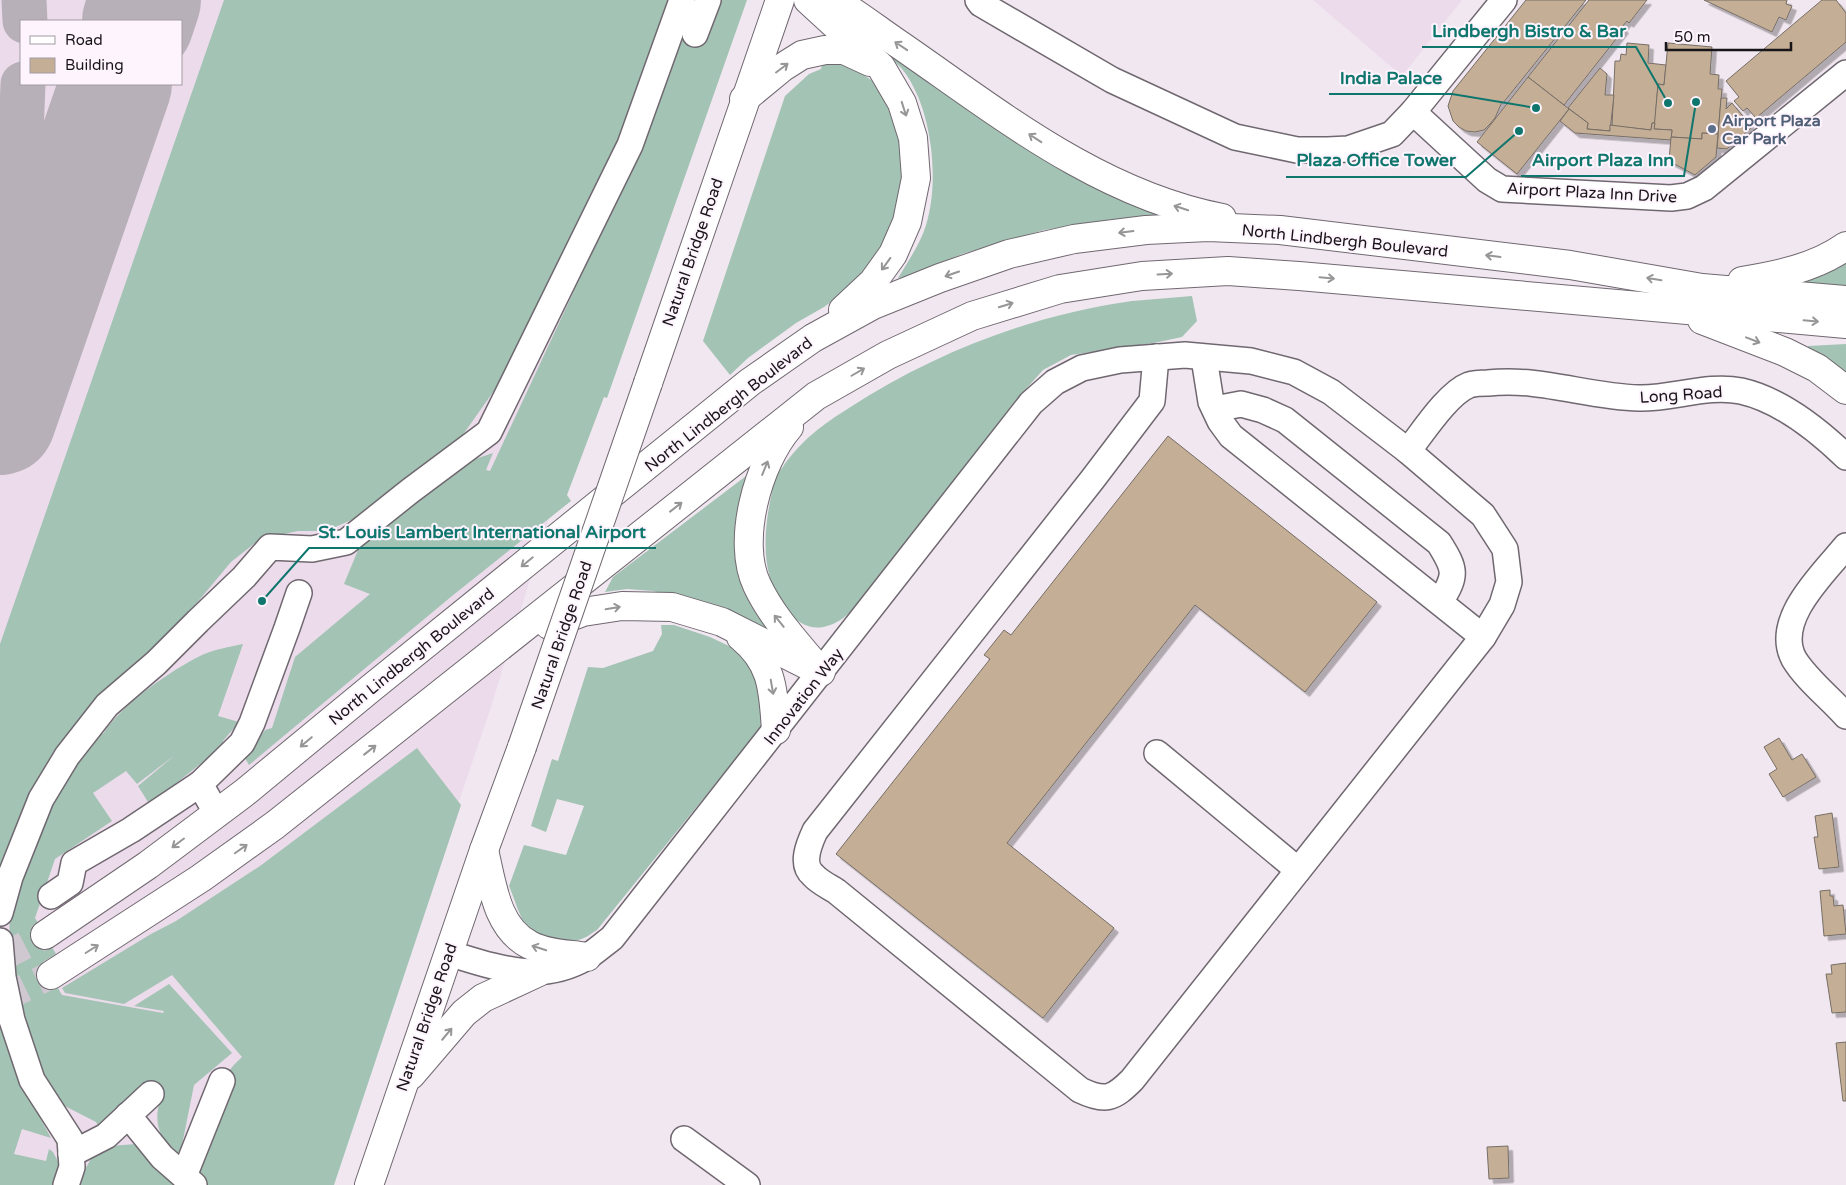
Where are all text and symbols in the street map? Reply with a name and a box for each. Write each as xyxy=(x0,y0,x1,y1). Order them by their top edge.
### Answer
callout: Lindbergh Bistro & Bar xyxy=(1422,14,1636,47)
legend xyxy=(20,20,182,85)
text: Lindbergh Bistro & Bar xyxy=(1432,20,1627,42)
scale bar xyxy=(1666,20,1791,52)
text: 50 m xyxy=(1674,28,1711,46)
text: Road xyxy=(65,31,103,49)
one-way arrow xyxy=(894,41,908,51)
text: Building xyxy=(65,56,124,74)
callout: India Palace xyxy=(1329,61,1452,94)
one-way arrow xyxy=(775,63,788,74)
text: India Palace xyxy=(1340,67,1442,89)
one-way arrow xyxy=(900,101,909,116)
place label: Airport Plaza Car Park xyxy=(1722,111,1821,149)
marker: Airport Plaza Car Park xyxy=(1706,123,1718,135)
one-way arrow xyxy=(1028,133,1042,143)
callout: Airport Plaza Inn xyxy=(1521,143,1684,176)
callout: Plaza Office Tower xyxy=(1286,144,1466,177)
text: Plaza Office Tower xyxy=(1296,149,1457,171)
text: Airport Plaza Inn xyxy=(1532,149,1674,171)
street label: Natural Bridge Road xyxy=(658,176,728,329)
street label: Airport Plaza Inn Drive xyxy=(1506,179,1678,207)
one-way arrow xyxy=(1174,203,1189,212)
street label: North Lindbergh Boulevard xyxy=(1241,220,1449,262)
one-way arrow xyxy=(1118,228,1134,238)
one-way arrow xyxy=(1486,251,1502,261)
one-way arrow xyxy=(881,257,891,271)
one-way arrow xyxy=(944,270,960,279)
one-way arrow xyxy=(1157,270,1173,279)
one-way arrow xyxy=(1319,274,1335,283)
one-way arrow xyxy=(1646,274,1662,284)
one-way arrow xyxy=(998,300,1014,310)
one-way arrow xyxy=(1802,316,1818,326)
street label: North Lindbergh Boulevard xyxy=(641,333,816,477)
one-way arrow xyxy=(1745,336,1760,345)
one-way arrow xyxy=(851,366,865,376)
street label: Long Road xyxy=(1639,382,1723,408)
one-way arrow xyxy=(760,461,770,476)
one-way arrow xyxy=(669,501,682,512)
callout: St. Louis Lambert International Airport xyxy=(309,515,656,548)
text: St. Louis Lambert International Airport xyxy=(318,521,646,543)
one-way arrow xyxy=(521,557,534,568)
street label: Natural Bridge Road xyxy=(527,559,597,712)
street label: North Lindbergh Boulevard xyxy=(325,584,499,730)
one-way arrow xyxy=(604,602,620,612)
one-way arrow xyxy=(773,614,785,627)
street label: Innovation Way xyxy=(760,644,848,749)
one-way arrow xyxy=(767,678,777,694)
one-way arrow xyxy=(300,737,313,748)
one-way arrow xyxy=(363,744,376,755)
one-way arrow xyxy=(172,837,185,848)
one-way arrow xyxy=(234,844,248,854)
street label: Natural Bridge Road xyxy=(392,941,462,1094)
one-way arrow xyxy=(532,943,548,952)
one-way arrow xyxy=(84,944,98,954)
one-way arrow xyxy=(442,1028,453,1041)

